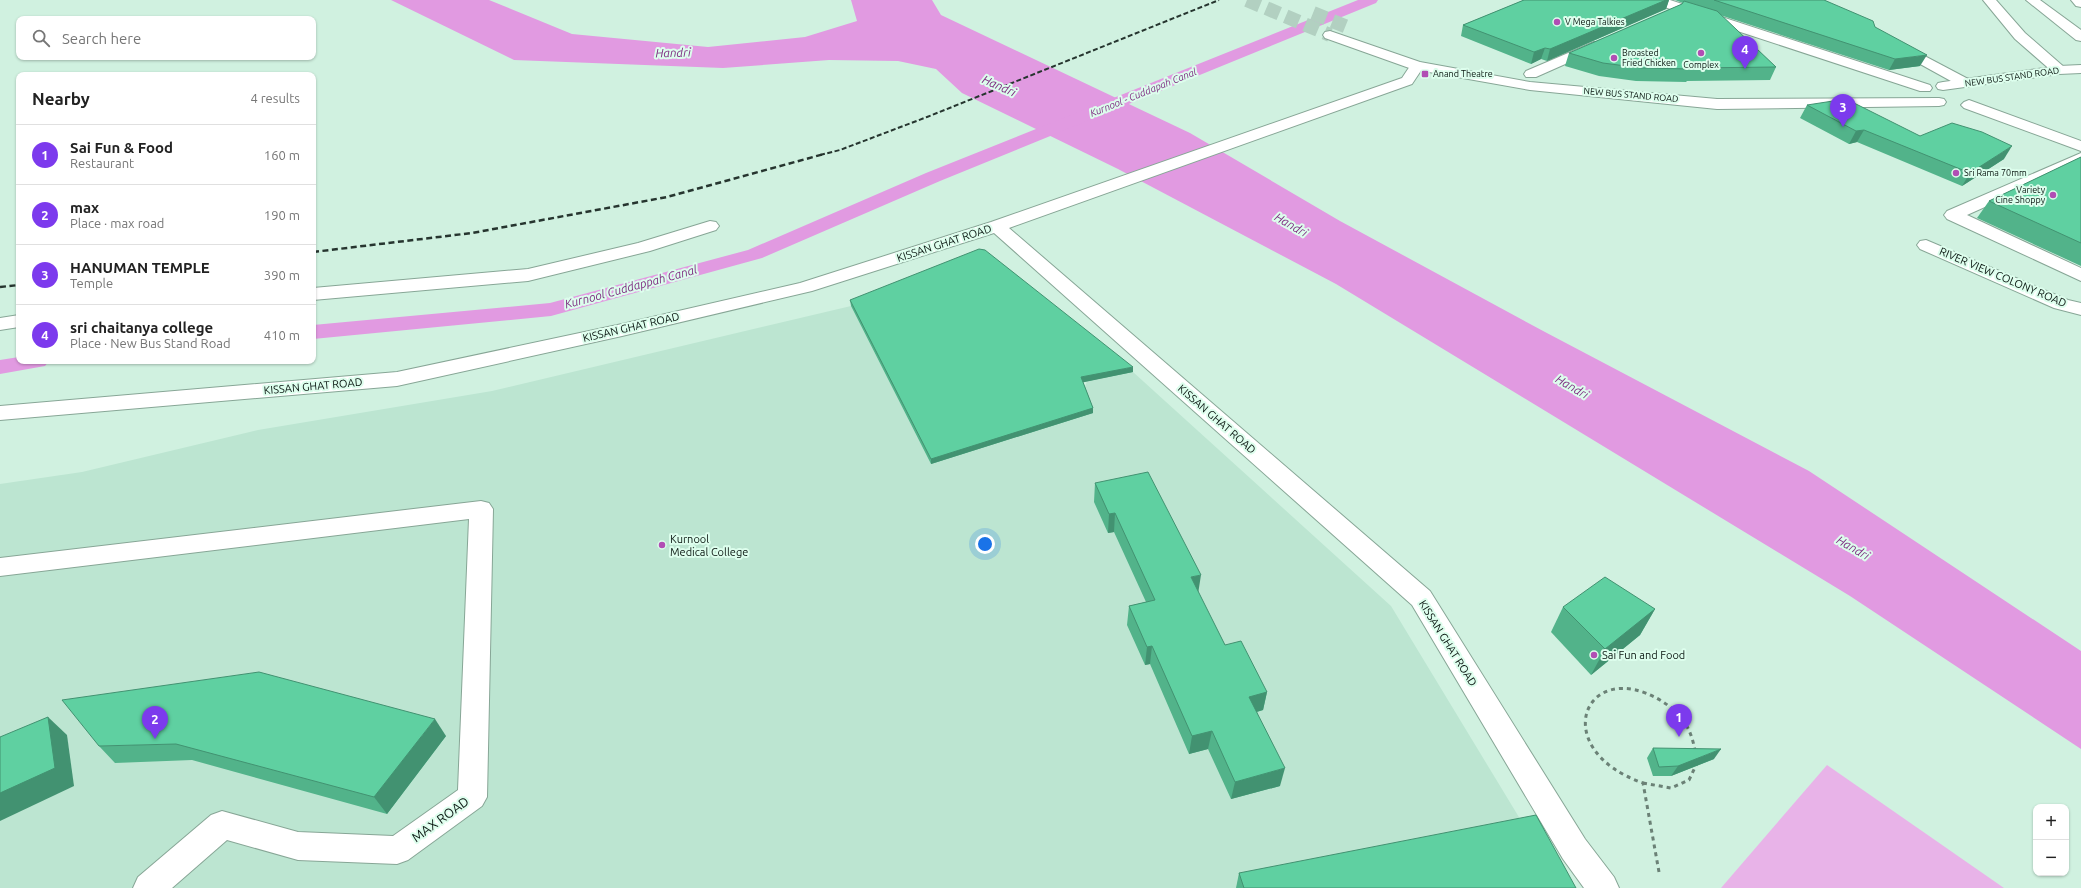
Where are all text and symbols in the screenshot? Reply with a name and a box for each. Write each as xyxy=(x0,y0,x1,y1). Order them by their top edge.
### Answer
search box xyxy=(16,16,316,60)
marker: V Mega Talkies xyxy=(1552,17,1562,27)
place label: V Mega Talkies xyxy=(1565,17,1625,27)
icon: search xyxy=(30,27,52,49)
text: Search here xyxy=(62,30,141,47)
pin: 4 xyxy=(1732,36,1758,69)
water label: Handri xyxy=(655,45,692,60)
place label: Broasted Fried Chicken xyxy=(1622,48,1676,68)
marker: Complex xyxy=(1696,48,1706,58)
marker: Broasted Fried Chicken xyxy=(1609,53,1619,63)
place label: Complex xyxy=(1683,60,1719,70)
street label: NEW BUS STAND ROAD xyxy=(1964,65,2060,89)
water label: Kurnool - Cuddapah Canal xyxy=(1088,66,1198,119)
marker: Anand Theatre xyxy=(1420,69,1430,79)
place label: Anand Theatre xyxy=(1433,69,1493,79)
water label: Handri xyxy=(980,72,1019,99)
street label: NEW BUS STAND ROAD xyxy=(1583,86,1679,104)
text: Nearby xyxy=(32,89,90,108)
text: 4 results xyxy=(250,91,300,105)
pin: 3 xyxy=(1830,94,1856,127)
text: Sai Fun & Food xyxy=(70,139,173,156)
text: 1 xyxy=(41,148,49,162)
text: 160 m xyxy=(264,148,300,162)
text: Restaurant xyxy=(70,156,134,170)
marker: Sri Rama 70mm xyxy=(1951,168,1961,178)
place label: Sri Rama 70mm xyxy=(1964,168,2027,178)
place label: Variety Cine Shoppy xyxy=(1995,185,2046,205)
marker: Variety Cine Shoppy xyxy=(2048,190,2058,200)
text: max xyxy=(70,199,99,216)
text: 2 xyxy=(41,208,49,222)
text: 190 m xyxy=(264,208,300,222)
water label: Handri xyxy=(1273,210,1311,240)
text: Place · max road xyxy=(70,216,164,230)
street label: KISSAN GHAT ROAD xyxy=(895,222,993,264)
street label: RIVER VIEW COLONY ROAD xyxy=(1938,245,2068,309)
text: HANUMAN TEMPLE xyxy=(70,259,210,276)
water label: Kurnool Cuddappah Canal xyxy=(563,262,699,310)
text: 3 xyxy=(41,268,49,282)
text: 390 m xyxy=(264,268,300,282)
text: Temple xyxy=(70,276,113,290)
street label: KISSAN GHAT ROAD xyxy=(581,310,681,344)
text: sri chaitanya college xyxy=(70,319,213,336)
text: 4 xyxy=(41,328,49,342)
text: 410 m xyxy=(264,328,300,342)
text: Place · New Bus Stand Road xyxy=(70,336,231,350)
water label: Handri xyxy=(1554,372,1592,402)
street label: KISSAN GHAT ROAD xyxy=(263,376,363,396)
street label: KISSAN GHAT ROAD xyxy=(1176,382,1258,456)
place label: Kurnool Medical College xyxy=(670,533,748,558)
water label: Handri xyxy=(1835,533,1873,563)
your location xyxy=(975,534,995,554)
marker: Kurnool Medical College xyxy=(657,540,667,550)
street label: KISSAN GHAT ROAD xyxy=(1417,598,1479,688)
place label: Sai Fun and Food xyxy=(1602,649,1685,661)
marker: Sai Fun and Food xyxy=(1589,650,1599,660)
pin: 1 xyxy=(1666,704,1692,737)
pin: 2 xyxy=(142,706,168,739)
street label: MAX ROAD xyxy=(409,794,471,844)
map controls xyxy=(2033,804,2069,876)
button: + xyxy=(2033,804,2069,840)
button: − xyxy=(2033,840,2069,876)

